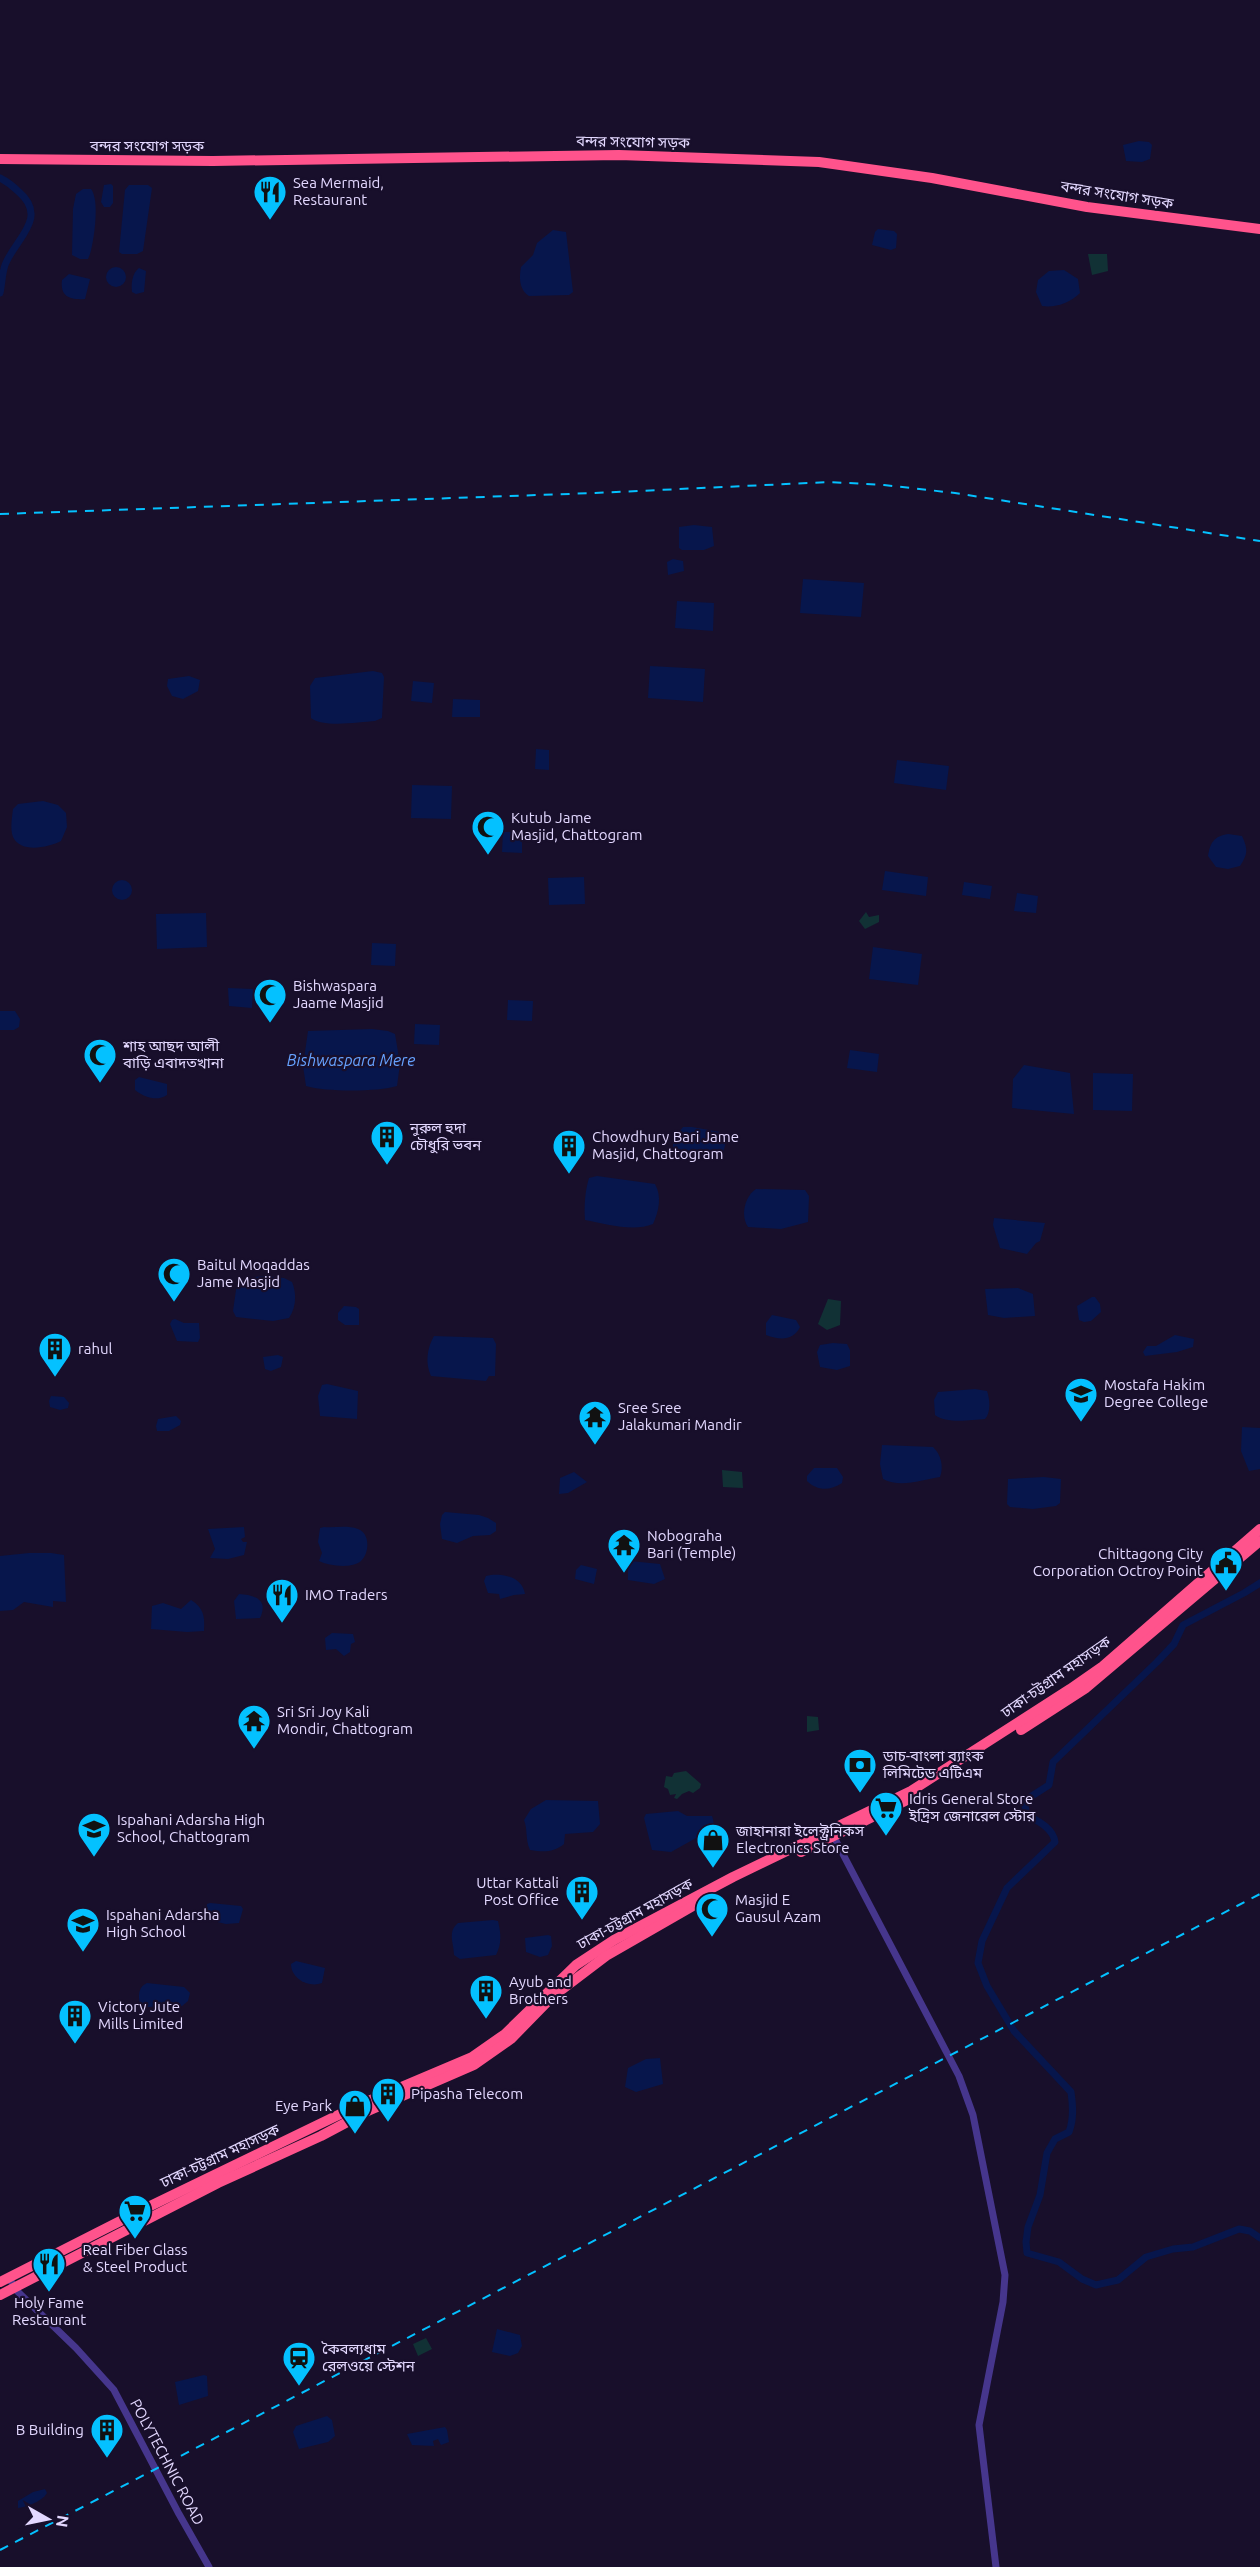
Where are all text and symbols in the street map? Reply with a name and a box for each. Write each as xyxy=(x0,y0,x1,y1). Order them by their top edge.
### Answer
street label: বন্দর সংযোগ সড়ক xyxy=(575,132,691,151)
street label: বন্দর সংযোগ সড়ক xyxy=(89,137,205,154)
restaurant icon: Sea Mermaid, Restaurant xyxy=(252,174,288,221)
place label: Sea Mermaid, Restaurant xyxy=(293,174,384,208)
street label: বন্দর সংযোগ সড়ক xyxy=(1058,177,1176,212)
mosque icon: Kutub Jame Masjid, Chattogram xyxy=(470,809,506,856)
place label: Kutub Jame Masjid, Chattogram xyxy=(511,809,642,843)
mosque icon: Bishwaspara Jaame Masjid xyxy=(252,977,288,1024)
place label: Bishwaspara Jaame Masjid xyxy=(293,977,384,1011)
mosque icon: শাহ আছদ আলী বাড়ি এবাদতখানা xyxy=(82,1037,118,1084)
place label: শাহ আছদ আলী বাড়ি এবাদতখানা xyxy=(122,1037,225,1071)
water label: Bishwaspara Mere xyxy=(287,1051,415,1069)
building icon: নুরুল হুদা চৌধুরি ভবন xyxy=(369,1119,405,1166)
place label: নুরুল হুদা চৌধুরি ভবন xyxy=(409,1119,482,1154)
building icon: Chowdhury Bari Jame Masjid, Chattogram xyxy=(551,1128,587,1175)
place label: Chowdhury Bari Jame Masjid, Chattogram xyxy=(592,1128,739,1162)
mosque icon: Baitul Moqaddas Jame Masjid xyxy=(156,1256,192,1303)
place label: Baitul Moqaddas Jame Masjid xyxy=(197,1256,310,1290)
building icon: rahul xyxy=(37,1331,73,1378)
place label: rahul xyxy=(78,1340,113,1357)
school or university icon: Mostafa Hakim Degree College xyxy=(1063,1376,1099,1423)
place label: Mostafa Hakim Degree College xyxy=(1104,1376,1208,1410)
temple icon: Sree Sree Jalakumari Mandir xyxy=(577,1399,613,1446)
place label: Sree Sree Jalakumari Mandir xyxy=(618,1399,742,1433)
temple icon: Nobograha Bari (Temple) xyxy=(606,1527,642,1574)
place label: Nobograha Bari (Temple) xyxy=(647,1527,736,1561)
place label: Chittagong City Corporation Octroy Point xyxy=(1033,1545,1203,1579)
public building icon: Chittagong City Corporation Octroy Point xyxy=(1208,1545,1244,1592)
restaurant icon: IMO Traders xyxy=(264,1577,300,1624)
place label: IMO Traders xyxy=(305,1586,387,1603)
street label: ঢাকা-চট্টগ্রাম মহাসড়ক xyxy=(997,1632,1114,1721)
temple icon: Sri Sri Joy Kali Mondir, Chattogram xyxy=(236,1703,272,1750)
place label: Sri Sri Joy Kali Mondir, Chattogram xyxy=(277,1703,413,1737)
bank icon: ডাচ-বাংলা ব্যাংক লিমিটেড এটিএম xyxy=(842,1747,878,1794)
place label: ডাচ-বাংলা ব্যাংক লিমিটেড এটিএম xyxy=(882,1747,985,1781)
supermarket icon: Idris General Store ইদ্রিস জেনারেল স্টোর xyxy=(868,1790,904,1837)
place label: Idris General Store ইদ্রিস জেনারেল স্টোর xyxy=(908,1790,1036,1824)
school or university icon: Ispahani Adarsha High School, Chattogram xyxy=(76,1811,112,1858)
place label: Ispahani Adarsha High School, Chattogram xyxy=(117,1811,265,1845)
shop icon: জাহানারা ইলেক্ট্রনিকস Electronics Store xyxy=(695,1822,731,1869)
place label: জাহানারা ইলেক্ট্রনিকস Electronics Store xyxy=(735,1822,865,1856)
place label: Uttar Kattali Post Office xyxy=(476,1874,559,1908)
building icon: Uttar Kattali Post Office xyxy=(564,1874,600,1921)
street label: ঢাকা-চট্টগ্রাম মহাসড়ক xyxy=(573,1874,696,1953)
mosque icon: Masjid E Gausul Azam xyxy=(694,1891,730,1938)
place label: Masjid E Gausul Azam xyxy=(735,1891,821,1925)
school or university icon: Ispahani Adarsha High School xyxy=(65,1906,101,1953)
place label: Ispahani Adarsha High School xyxy=(106,1906,219,1940)
building icon: Ayub and Brothers xyxy=(468,1973,504,2020)
place label: Ayub and Brothers xyxy=(509,1973,572,2007)
building icon: Victory Jute Mills Limited xyxy=(57,1998,93,2045)
place label: Victory Jute Mills Limited xyxy=(98,1998,183,2032)
building icon: Pipasha Telecom xyxy=(370,2076,406,2123)
place label: Pipasha Telecom xyxy=(411,2085,523,2102)
shop icon: Eye Park xyxy=(337,2088,373,2135)
place label: Eye Park xyxy=(275,2097,332,2114)
street label: ঢাকা-চট্টগ্রাম মহাসড়ক xyxy=(157,2120,283,2191)
supermarket icon: Real Fiber Glass & Steel Product xyxy=(117,2193,153,2240)
place label: Real Fiber Glass & Steel Product xyxy=(82,2241,188,2275)
restaurant icon: Holy Fame Restaurant xyxy=(31,2246,67,2293)
place label: Holy Fame Restaurant xyxy=(12,2294,86,2328)
station icon: কৈবল্যধাম রেলওয়ে স্টেশন xyxy=(281,2340,317,2387)
place label: কৈবল্যধাম রেলওয়ে স্টেশন xyxy=(321,2340,416,2374)
street label: POLYTECHNIC ROAD xyxy=(127,2396,208,2528)
building icon: B Building xyxy=(89,2412,125,2459)
place label: B Building xyxy=(16,2421,84,2438)
north arrow xyxy=(18,2489,78,2549)
text: N xyxy=(53,2514,73,2529)

